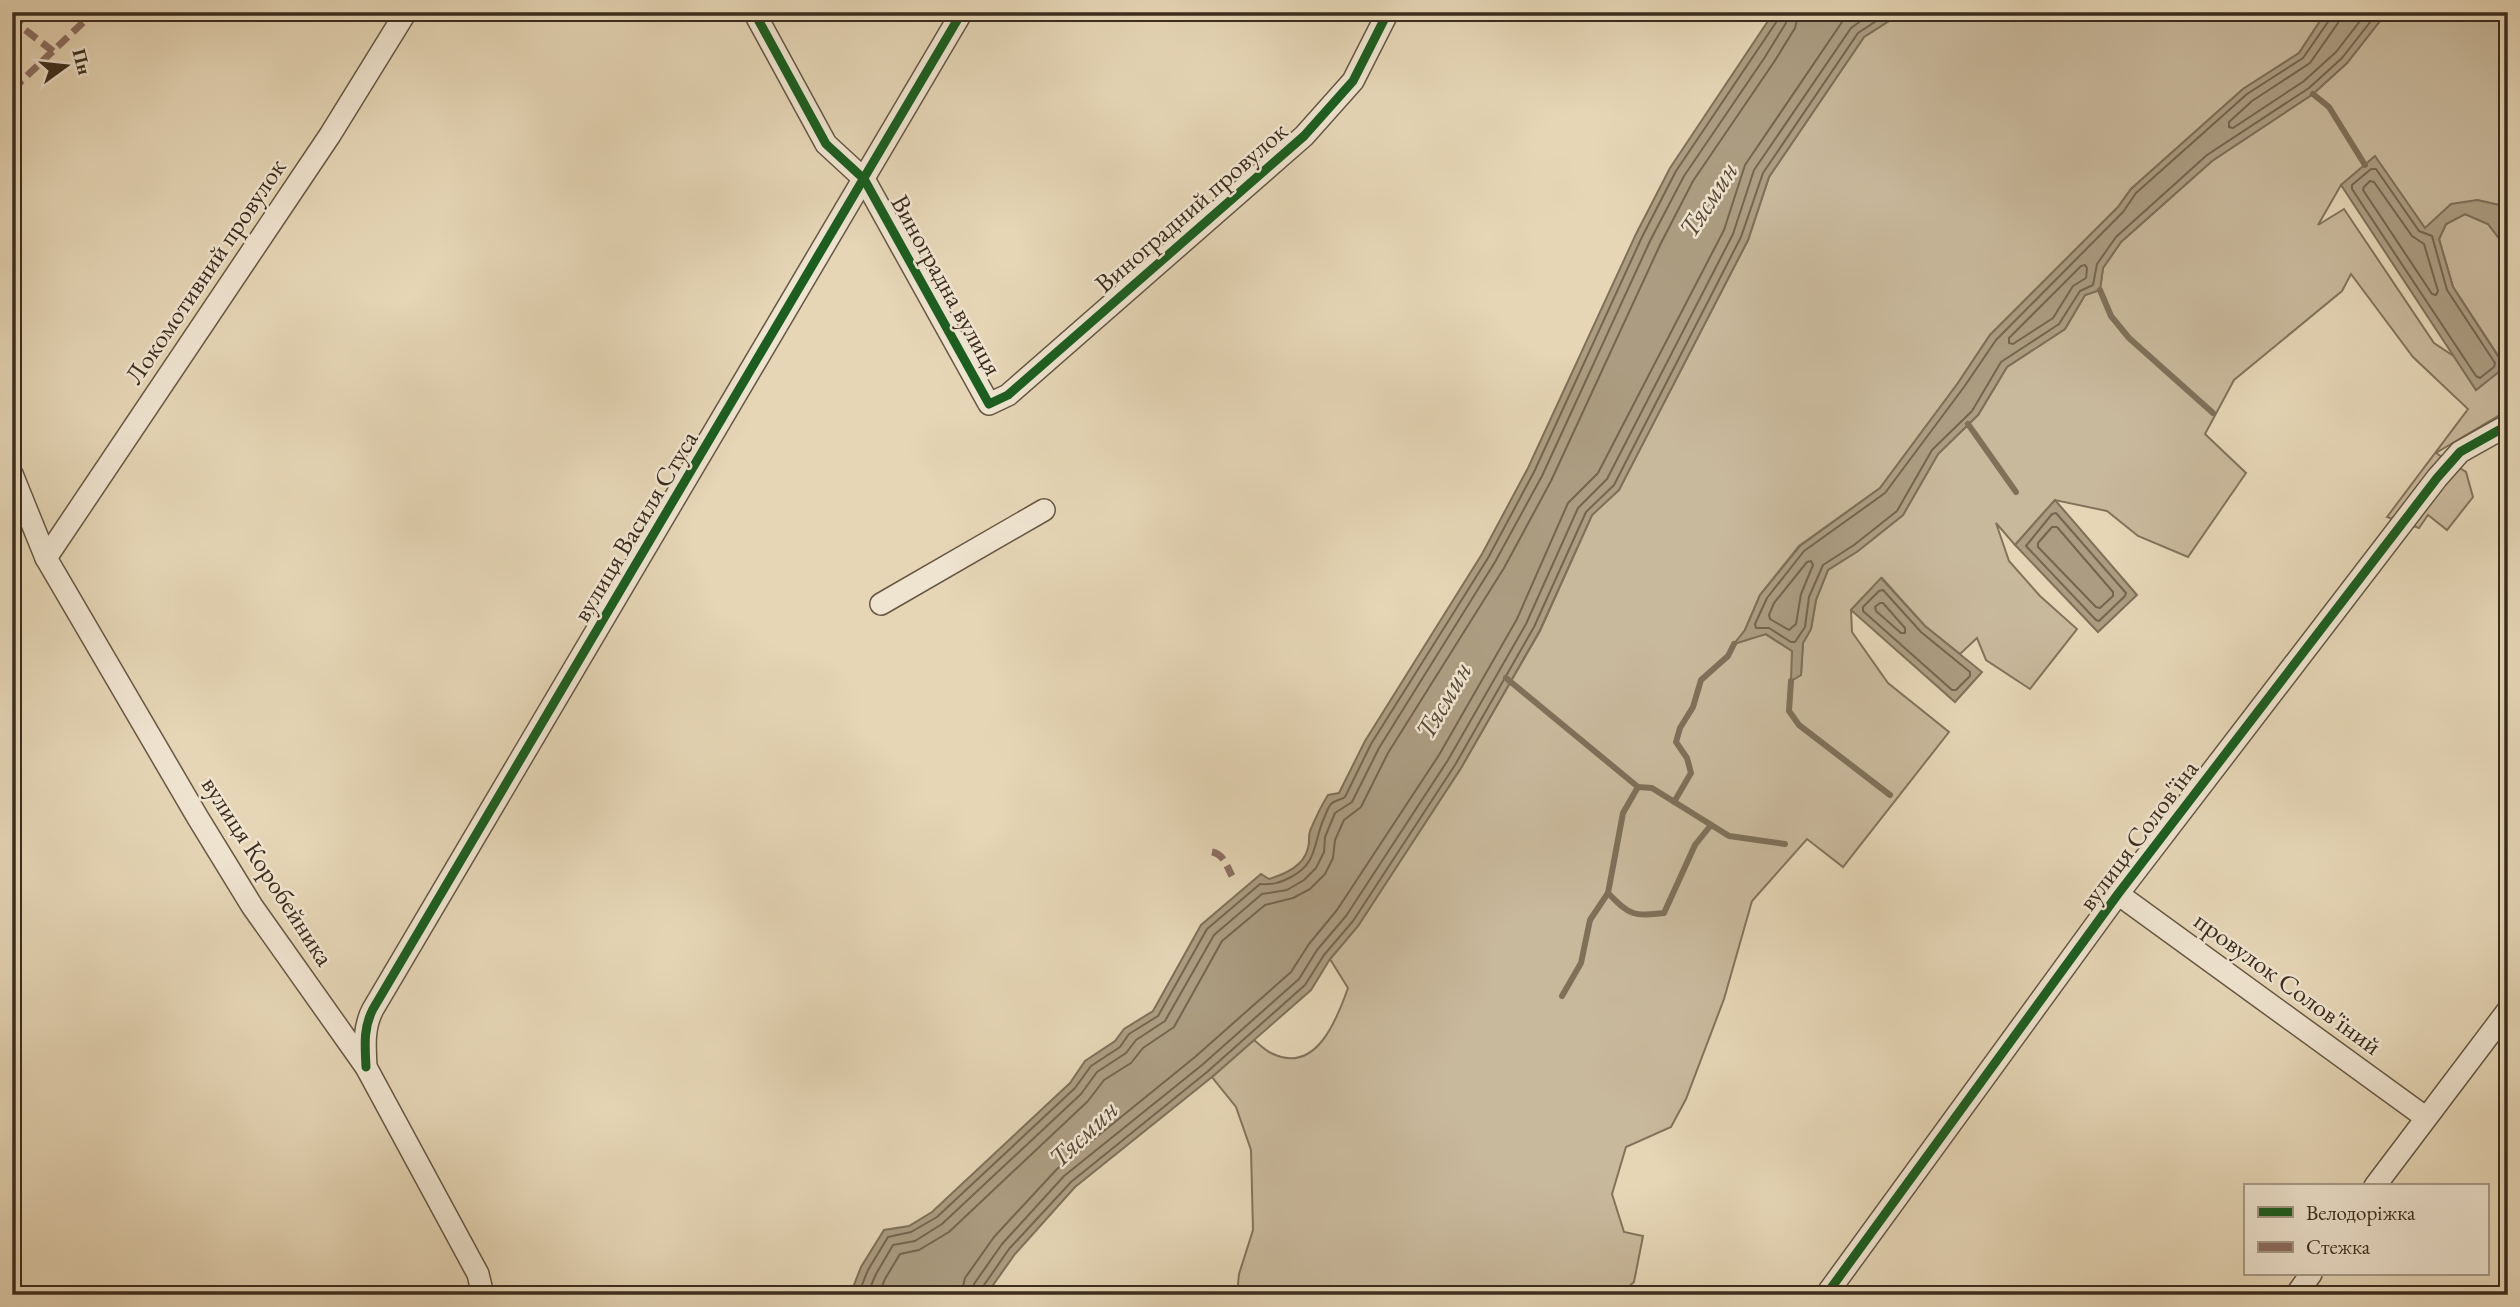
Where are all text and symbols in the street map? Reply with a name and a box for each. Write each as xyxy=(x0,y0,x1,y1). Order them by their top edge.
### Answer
north arrow xyxy=(32,32,102,102)
text: Пн xyxy=(66,46,97,78)
street label: Виноградний провулок xyxy=(1088,114,1295,300)
street label: Локомотивний провулок xyxy=(117,151,294,390)
water label: Тясмин xyxy=(1670,154,1746,244)
street label: Виноградна вулиця xyxy=(883,189,1011,381)
street label: вулиця Василя Стуса xyxy=(565,424,706,628)
water label: Тясмин xyxy=(1406,655,1480,745)
street label: вулиця Солов'їна xyxy=(2070,752,2206,917)
street label: вулиця Коробейника xyxy=(194,770,342,973)
street label: провулок Солов'їний xyxy=(2188,904,2389,1063)
water label: Тясмин xyxy=(1040,1091,1126,1175)
legend xyxy=(2244,1184,2488,1276)
text: Велодоріжка xyxy=(2306,1199,2416,1226)
text: Стежка xyxy=(2306,1233,2371,1260)

